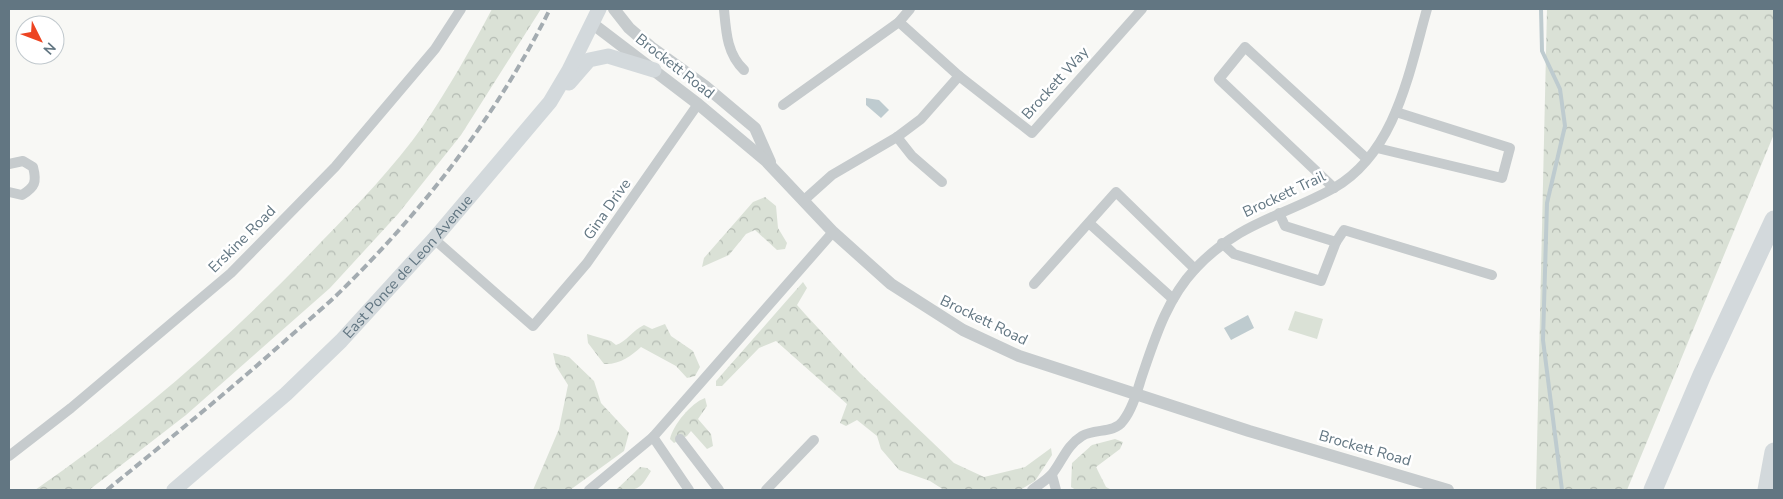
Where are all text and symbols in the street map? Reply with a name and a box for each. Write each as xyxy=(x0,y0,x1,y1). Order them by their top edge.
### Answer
north arrow xyxy=(15,15,65,65)
street label: Brockett Road xyxy=(631,29,719,103)
text: N xyxy=(39,38,60,59)
street label: Brockett Way xyxy=(1017,42,1093,124)
street label: Brockett Trail xyxy=(1239,166,1329,222)
street label: Gina Drive xyxy=(579,174,635,244)
street label: East Ponce de Leon Avenue xyxy=(338,190,477,342)
street label: Erskine Road xyxy=(204,201,280,277)
street label: Brockett Road xyxy=(937,290,1031,350)
street label: Brockett Road xyxy=(1317,425,1413,471)

